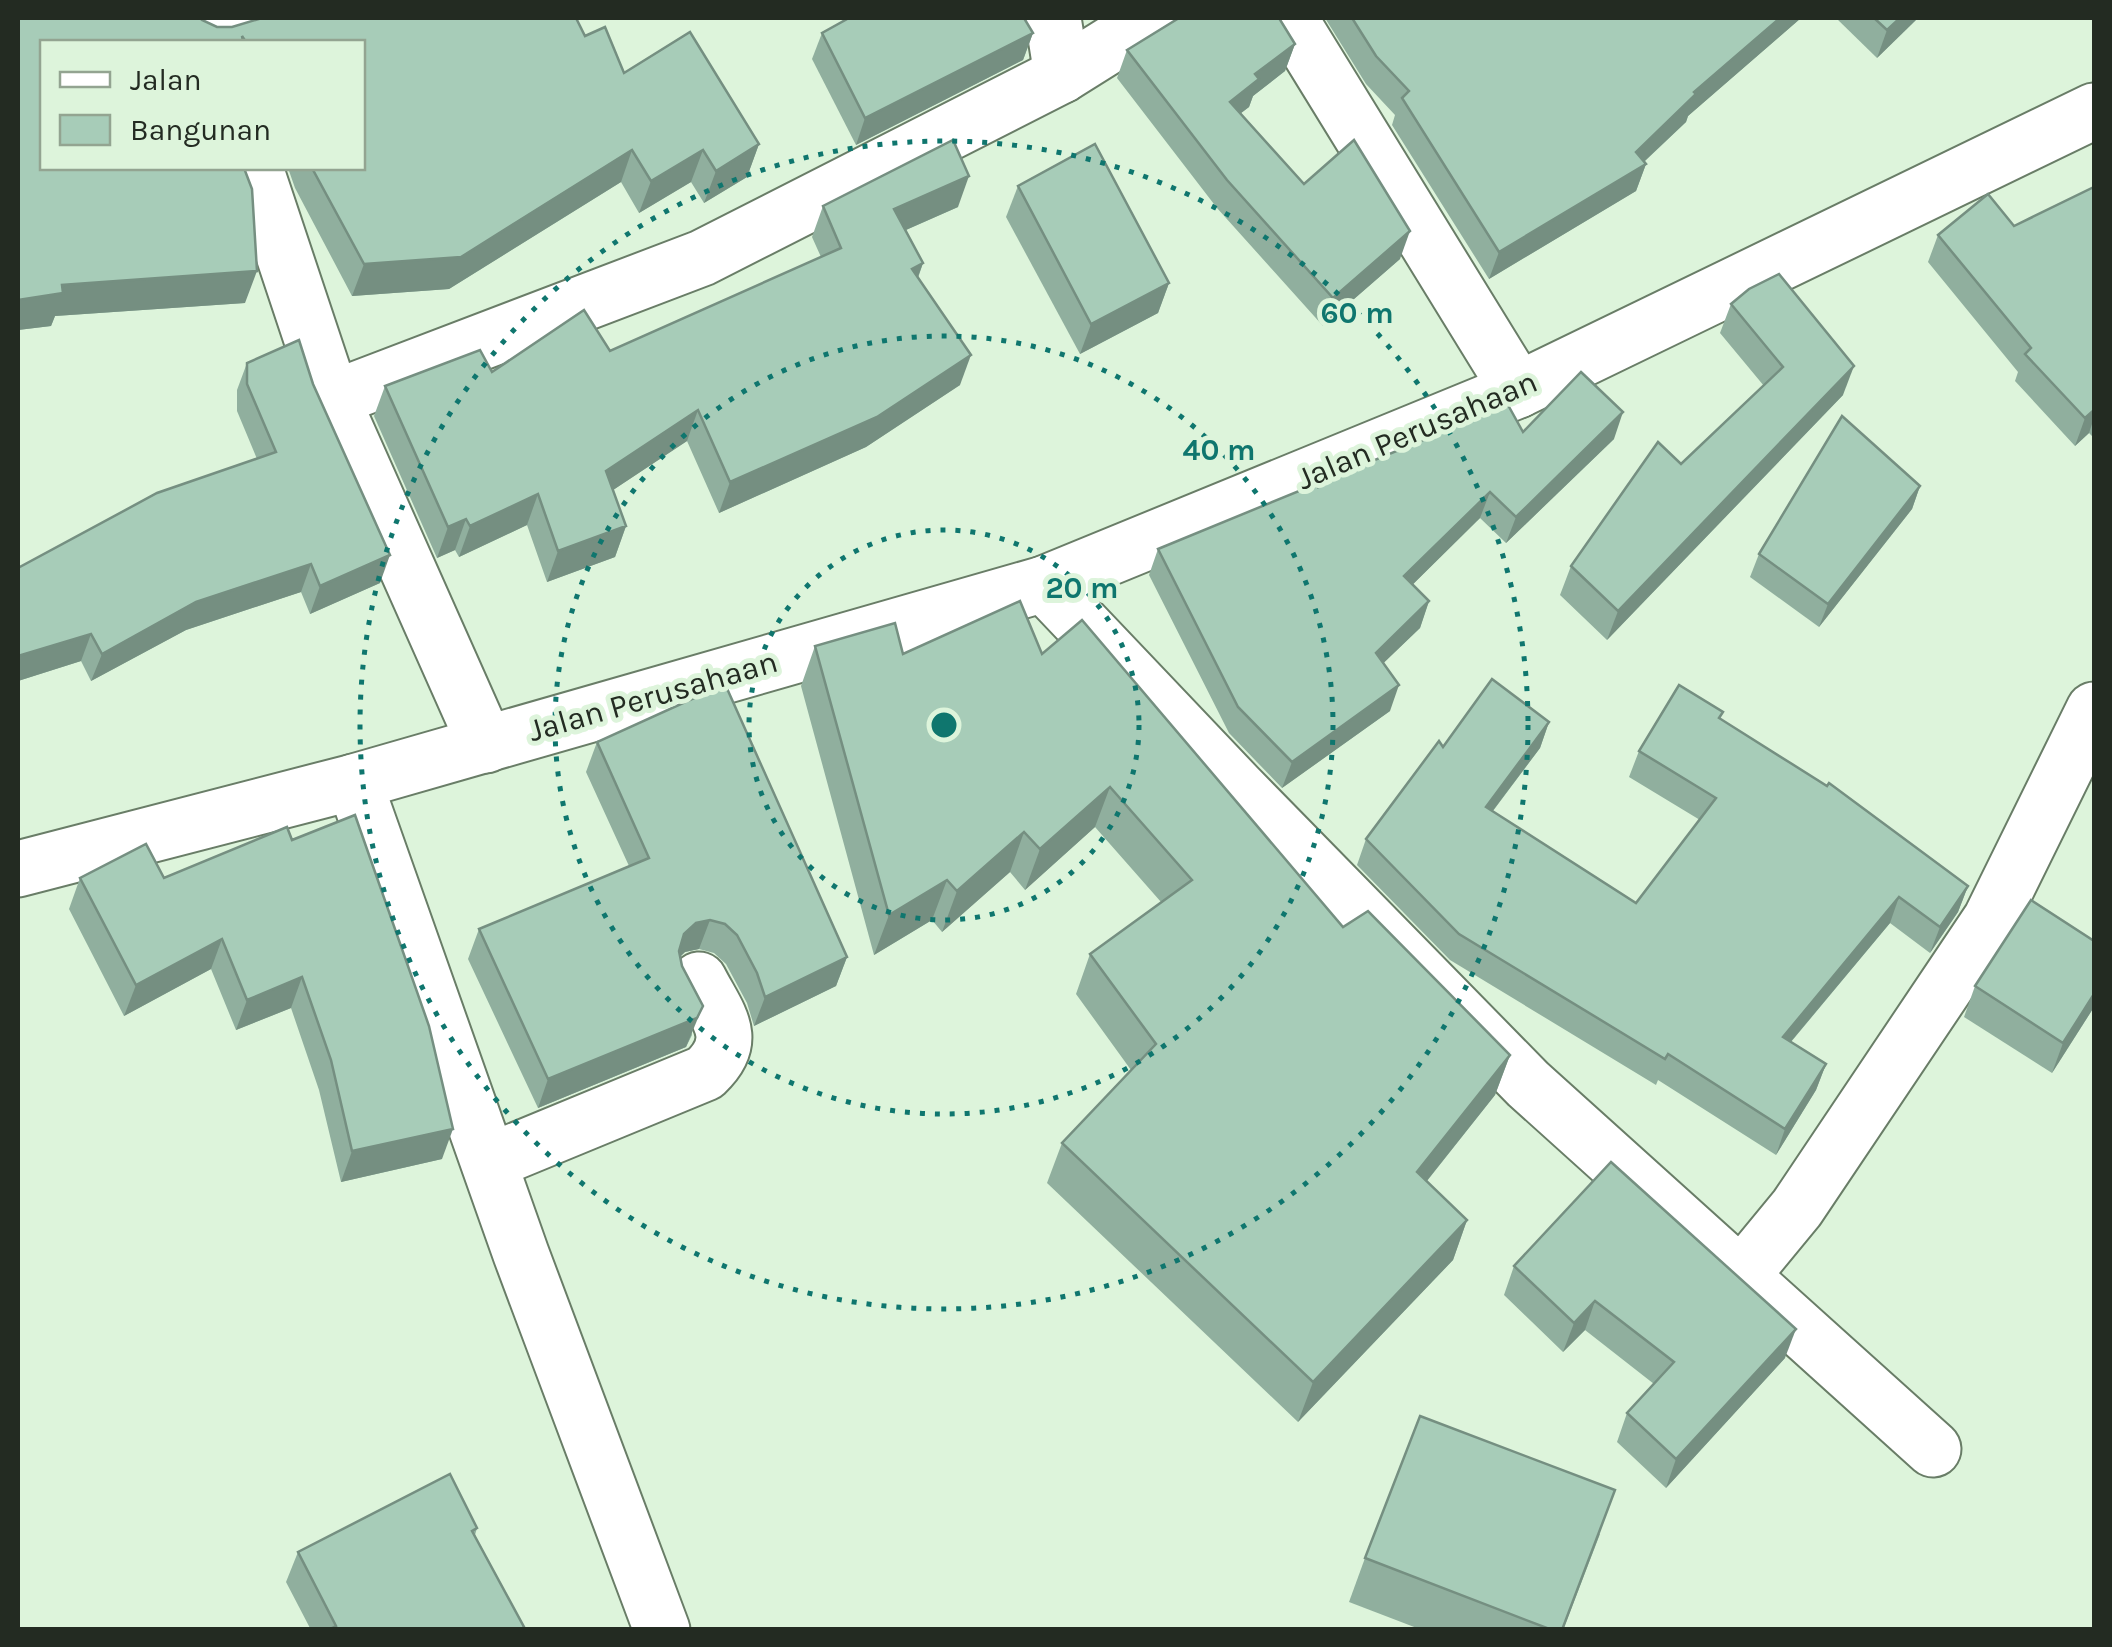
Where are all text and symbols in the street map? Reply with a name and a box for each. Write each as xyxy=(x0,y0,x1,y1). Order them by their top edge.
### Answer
legend xyxy=(40,40,365,170)
text: Jalan xyxy=(130,62,202,98)
text: Bangunan xyxy=(130,112,271,148)
text: 60 m xyxy=(1320,295,1394,331)
street label: Jalan Perusahaan xyxy=(1291,363,1543,497)
text: 40 m xyxy=(1183,432,1255,468)
text: 20 m xyxy=(1045,570,1119,606)
street label: Jalan Perusahaan xyxy=(524,643,782,749)
centre of rings xyxy=(926,707,962,743)

